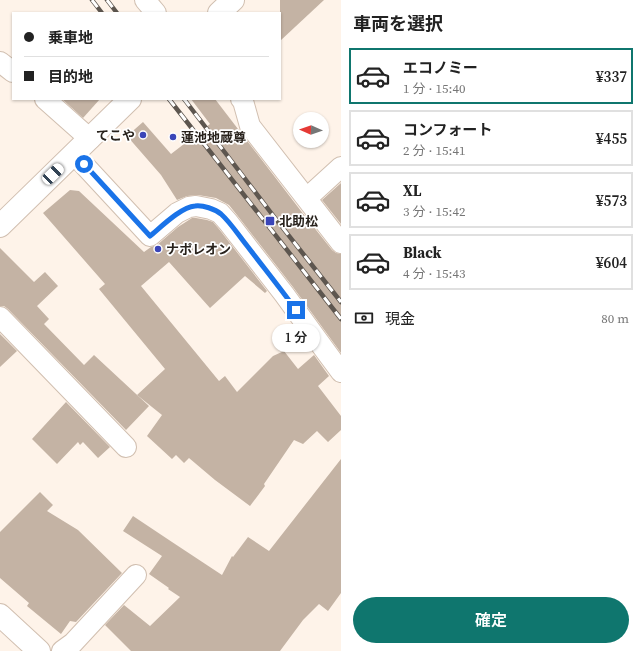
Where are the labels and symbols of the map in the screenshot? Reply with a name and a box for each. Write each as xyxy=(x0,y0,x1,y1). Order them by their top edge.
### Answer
north arrow xyxy=(293,112,329,148)
place label: てこや xyxy=(96,127,135,144)
place label: 蓮池地蔵尊 xyxy=(181,129,246,146)
marker: てこや xyxy=(138,130,148,140)
marker: 蓮池地蔵尊 xyxy=(168,132,178,142)
route start xyxy=(75,155,93,173)
car xyxy=(40,161,66,187)
place label: 北助松 xyxy=(279,213,318,230)
marker: 北助松 xyxy=(264,215,276,227)
place label: ナポレオン xyxy=(166,241,231,258)
marker: ナポレオン xyxy=(153,244,163,254)
route end xyxy=(287,301,305,319)
callout: 1 分 xyxy=(272,324,320,352)

